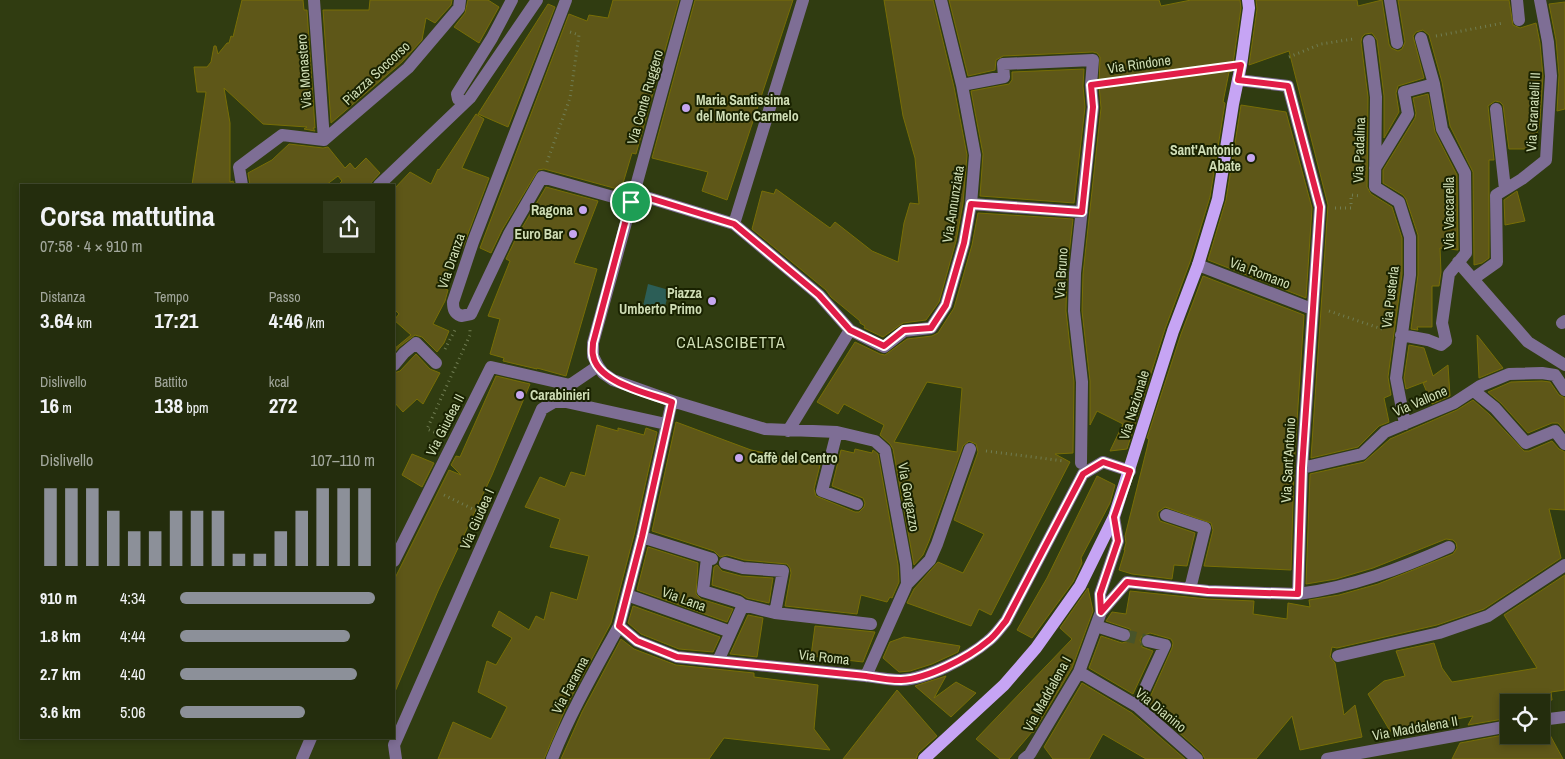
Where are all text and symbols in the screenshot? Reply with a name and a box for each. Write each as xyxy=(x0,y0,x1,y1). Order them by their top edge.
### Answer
street label: Via Monastero xyxy=(292,33,316,109)
street label: Piazza Soccorso xyxy=(338,37,414,109)
street label: Via Conte Ruggero xyxy=(623,47,667,147)
street label: Via Rindone xyxy=(1106,51,1172,77)
street label: Via Granatelli II xyxy=(1522,72,1544,152)
place label: Maria Santissima del Monte Carmelo xyxy=(696,91,799,125)
marker: Maria Santissima del Monte Carmelo xyxy=(680,102,692,114)
street label: Via Padalina xyxy=(1349,116,1369,183)
place label: Sant'Antonio Abate xyxy=(1170,141,1241,175)
marker: Sant'Antonio Abate xyxy=(1245,152,1257,164)
street label: Via Annunziata xyxy=(938,164,968,244)
street label: Via Vaccarella xyxy=(1440,176,1458,249)
pin xyxy=(610,181,652,223)
icon: arrive xyxy=(617,188,645,216)
text: Corsa mattutina xyxy=(40,197,215,235)
button: share xyxy=(323,201,375,253)
place label: Ragona xyxy=(531,201,574,219)
marker: Ragona xyxy=(577,204,589,216)
place label: Euro Bar xyxy=(515,225,564,243)
marker: Euro Bar xyxy=(567,228,579,240)
street label: Via Dranza xyxy=(433,230,469,291)
text: 07:58 · 4 × 910 m xyxy=(40,235,143,257)
street label: Via Bruno xyxy=(1050,247,1072,299)
street label: Via Romano xyxy=(1227,253,1293,293)
street label: Via Pusterla xyxy=(1377,264,1403,329)
place label: Piazza Umberto Primo xyxy=(619,284,703,318)
text: Distanza xyxy=(40,288,85,306)
text: Tempo xyxy=(154,288,189,306)
text: Passo xyxy=(269,288,301,306)
marker: Piazza Umberto Primo xyxy=(706,295,718,307)
text: 3.64 xyxy=(40,306,74,335)
text: 17:21 xyxy=(154,306,198,335)
text: 4:46 xyxy=(269,306,303,335)
text: km xyxy=(74,314,92,332)
text: /km xyxy=(303,314,325,332)
district label: CALASCIBETTA xyxy=(676,331,786,353)
street label: Via Nazionale xyxy=(1115,368,1153,442)
text: Dislivello xyxy=(40,373,87,391)
text: Battito xyxy=(154,373,188,391)
text: kcal xyxy=(269,373,289,391)
street label: Via Vallone xyxy=(1390,381,1450,421)
place label: Carabinieri xyxy=(530,386,590,404)
marker: Carabinieri xyxy=(514,389,526,401)
text: 16 xyxy=(40,391,59,420)
text: 138 xyxy=(154,391,183,420)
text: 272 xyxy=(269,391,297,420)
street label: Via Giudea II xyxy=(422,391,468,459)
text: m xyxy=(59,399,72,417)
text: bpm xyxy=(183,399,209,417)
street label: Via Sant'Antonio xyxy=(1277,417,1299,503)
text: Dislivello xyxy=(40,449,93,471)
text: 107–110 m xyxy=(310,449,375,471)
place label: Caffè del Centro xyxy=(749,449,838,467)
marker: Caffè del Centro xyxy=(733,452,745,464)
street label: Via Gorgazzo xyxy=(894,461,924,533)
street label: Via Giudea I xyxy=(456,486,498,552)
street label: Via Lana xyxy=(659,583,709,615)
text: 910 m xyxy=(40,587,77,609)
text: 4:34 xyxy=(120,587,146,609)
text: 1.8 km xyxy=(40,625,81,647)
text: 4:44 xyxy=(120,625,146,647)
street label: Via Roma xyxy=(798,645,851,669)
street label: Via Faranna xyxy=(547,653,593,717)
street label: Via Maddalena I xyxy=(1019,653,1075,735)
text: 2.7 km xyxy=(40,663,81,685)
text: 4:40 xyxy=(120,663,146,685)
street label: Via Dianino xyxy=(1132,684,1190,736)
map controls xyxy=(1500,694,1550,744)
button: locate xyxy=(1500,694,1550,744)
text: 3.6 km xyxy=(40,701,81,723)
text: 5:06 xyxy=(120,701,146,723)
street label: Via Maddalena II xyxy=(1371,712,1459,744)

